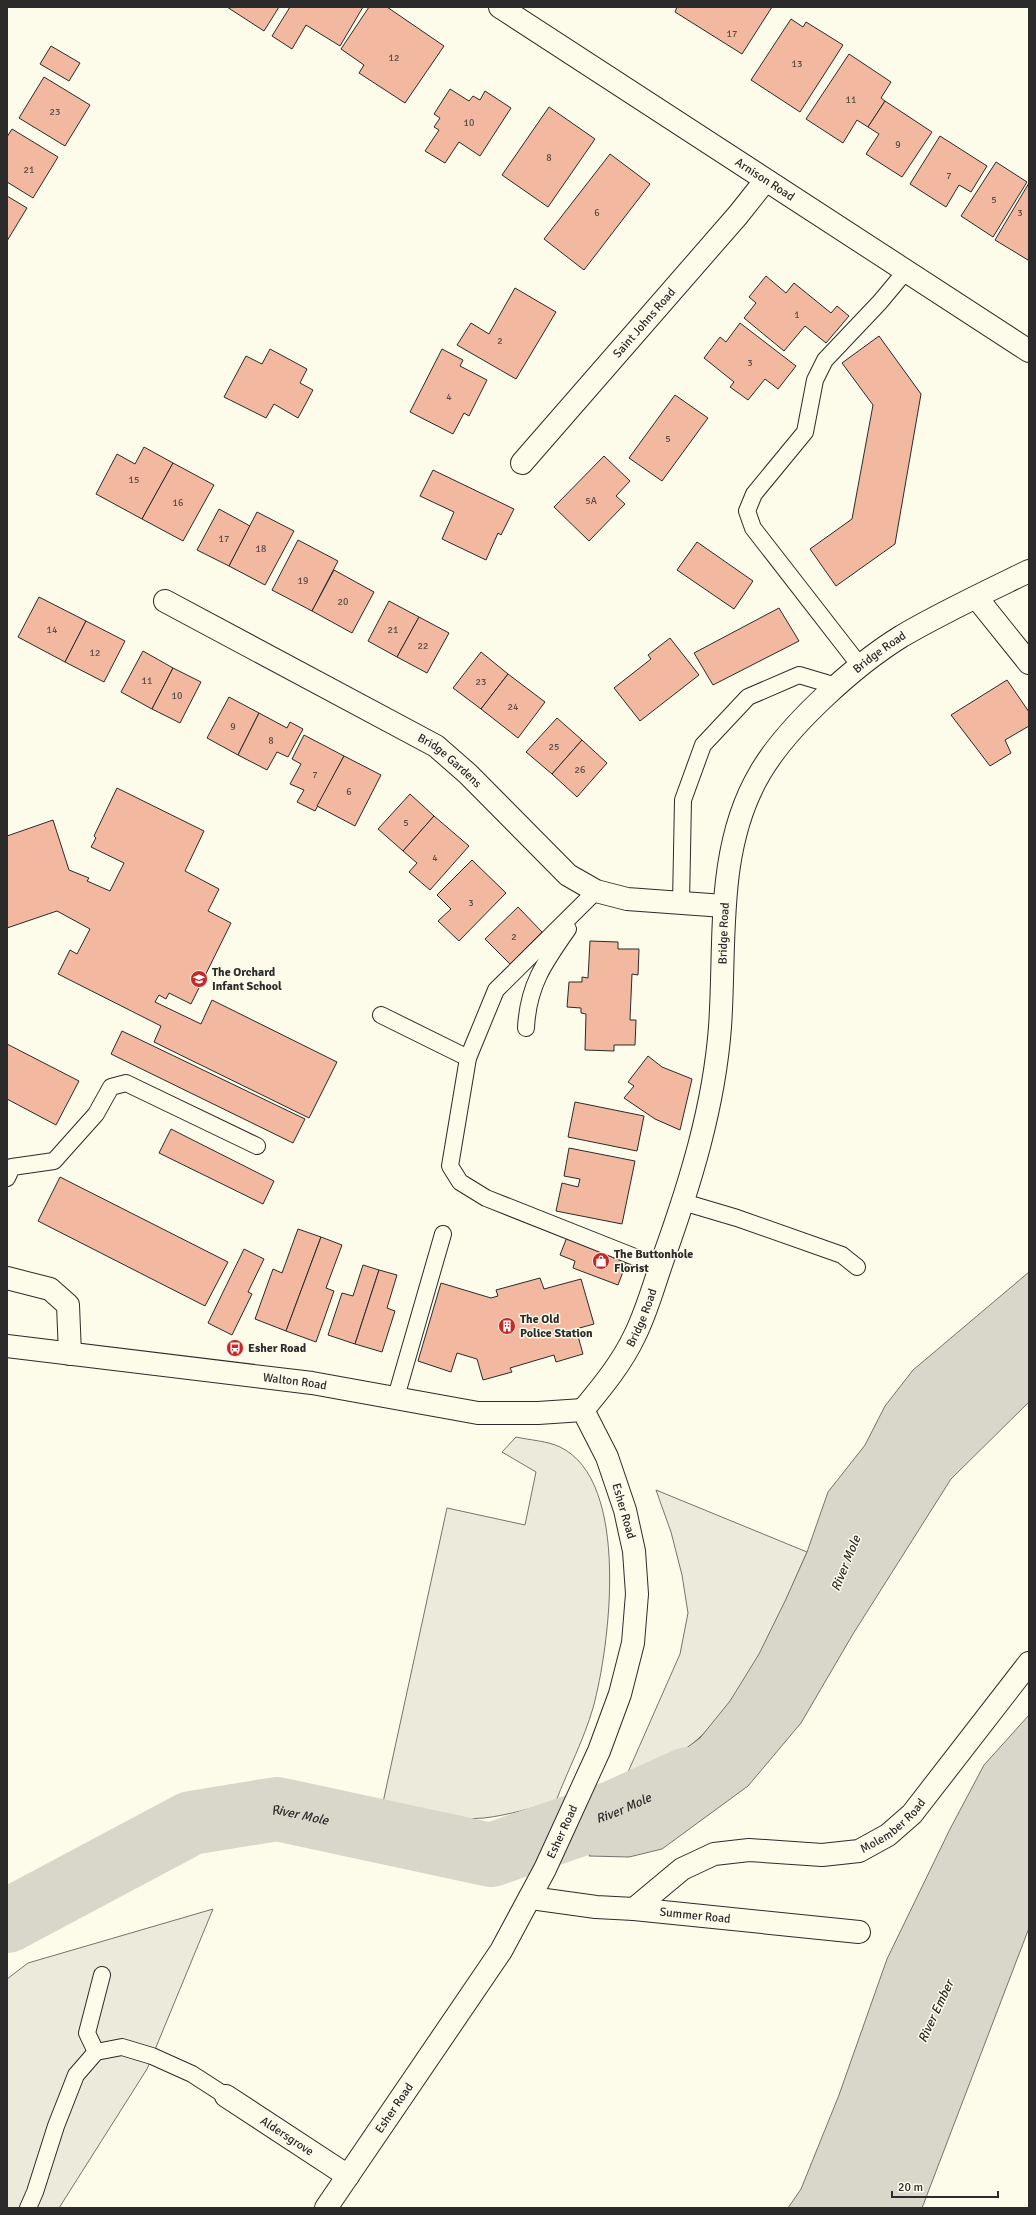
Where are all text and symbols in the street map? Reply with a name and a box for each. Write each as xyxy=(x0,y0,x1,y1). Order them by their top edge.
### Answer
house number: 17 xyxy=(727,28,737,40)
house number: 12 xyxy=(389,52,399,64)
house number: 13 xyxy=(792,58,802,70)
house number: 11 xyxy=(846,94,856,106)
house number: 23 xyxy=(50,106,60,118)
house number: 10 xyxy=(464,117,474,129)
house number: 9 xyxy=(895,139,901,151)
house number: 8 xyxy=(546,152,552,164)
street label: Arnison Road xyxy=(732,155,797,205)
house number: 21 xyxy=(24,164,34,176)
house number: 7 xyxy=(946,170,952,182)
house number: 5 xyxy=(991,194,997,206)
house number: 6 xyxy=(594,207,600,219)
house number: 3 xyxy=(1017,207,1023,219)
street label: Saint Johns Road xyxy=(610,285,679,361)
house number: 1 xyxy=(794,309,800,321)
house number: 2 xyxy=(497,335,503,347)
house number: 3 xyxy=(747,357,753,369)
house number: 4 xyxy=(446,391,452,403)
house number: 5 xyxy=(665,433,671,445)
house number: 15 xyxy=(129,474,139,486)
house number: 5A xyxy=(585,495,597,507)
house number: 16 xyxy=(173,497,183,509)
house number: 17 xyxy=(219,533,229,545)
house number: 18 xyxy=(256,543,266,555)
house number: 19 xyxy=(298,575,308,587)
house number: 20 xyxy=(338,596,348,608)
house number: 14 xyxy=(47,624,58,636)
house number: 21 xyxy=(388,624,398,636)
street label: Bridge Road xyxy=(850,628,909,677)
house number: 22 xyxy=(418,640,428,652)
house number: 12 xyxy=(90,647,100,659)
house number: 11 xyxy=(142,675,152,687)
house number: 23 xyxy=(476,676,486,688)
house number: 10 xyxy=(172,690,182,702)
house number: 24 xyxy=(508,701,519,713)
house number: 9 xyxy=(230,721,236,733)
street label: Bridge Gardens xyxy=(415,731,485,791)
house number: 8 xyxy=(268,735,274,747)
house number: 25 xyxy=(549,741,559,753)
house number: 26 xyxy=(575,764,585,776)
house number: 7 xyxy=(312,769,318,781)
house number: 6 xyxy=(346,786,352,798)
house number: 5 xyxy=(403,817,409,829)
house number: 4 xyxy=(432,852,438,864)
house number: 3 xyxy=(468,897,474,909)
street label: Bridge Road xyxy=(715,902,733,964)
house number: 2 xyxy=(511,931,517,943)
place label: The Orchard Infant School xyxy=(212,965,282,994)
school or university icon: The Orchard Infant School xyxy=(189,969,209,989)
place label: The Buttonhole Florist xyxy=(614,1247,693,1276)
shop icon: The Buttonhole Florist xyxy=(591,1251,611,1271)
street label: Bridge Road xyxy=(623,1287,661,1350)
place label: The Old Police Station xyxy=(520,1312,593,1341)
building icon: The Old Police Station xyxy=(497,1316,517,1336)
bus stop icon: Esher Road xyxy=(225,1338,245,1358)
place label: Esher Road xyxy=(248,1341,307,1356)
street label: Walton Road xyxy=(262,1370,328,1394)
street label: Esher Road xyxy=(608,1482,639,1541)
water label: River Mole xyxy=(828,1532,865,1594)
water label: River Mole xyxy=(594,1789,655,1827)
street label: Molember Road xyxy=(858,1796,929,1857)
water label: River Mole xyxy=(270,1802,331,1829)
street label: Esher Road xyxy=(544,1803,581,1861)
street label: Summer Road xyxy=(659,1905,731,1927)
water label: River Ember xyxy=(915,1976,958,2045)
street label: Esher Road xyxy=(372,2080,417,2136)
street label: Aldersgrove xyxy=(257,2114,316,2159)
scale bar xyxy=(892,2173,998,2199)
text: 20 m xyxy=(898,2180,923,2195)

